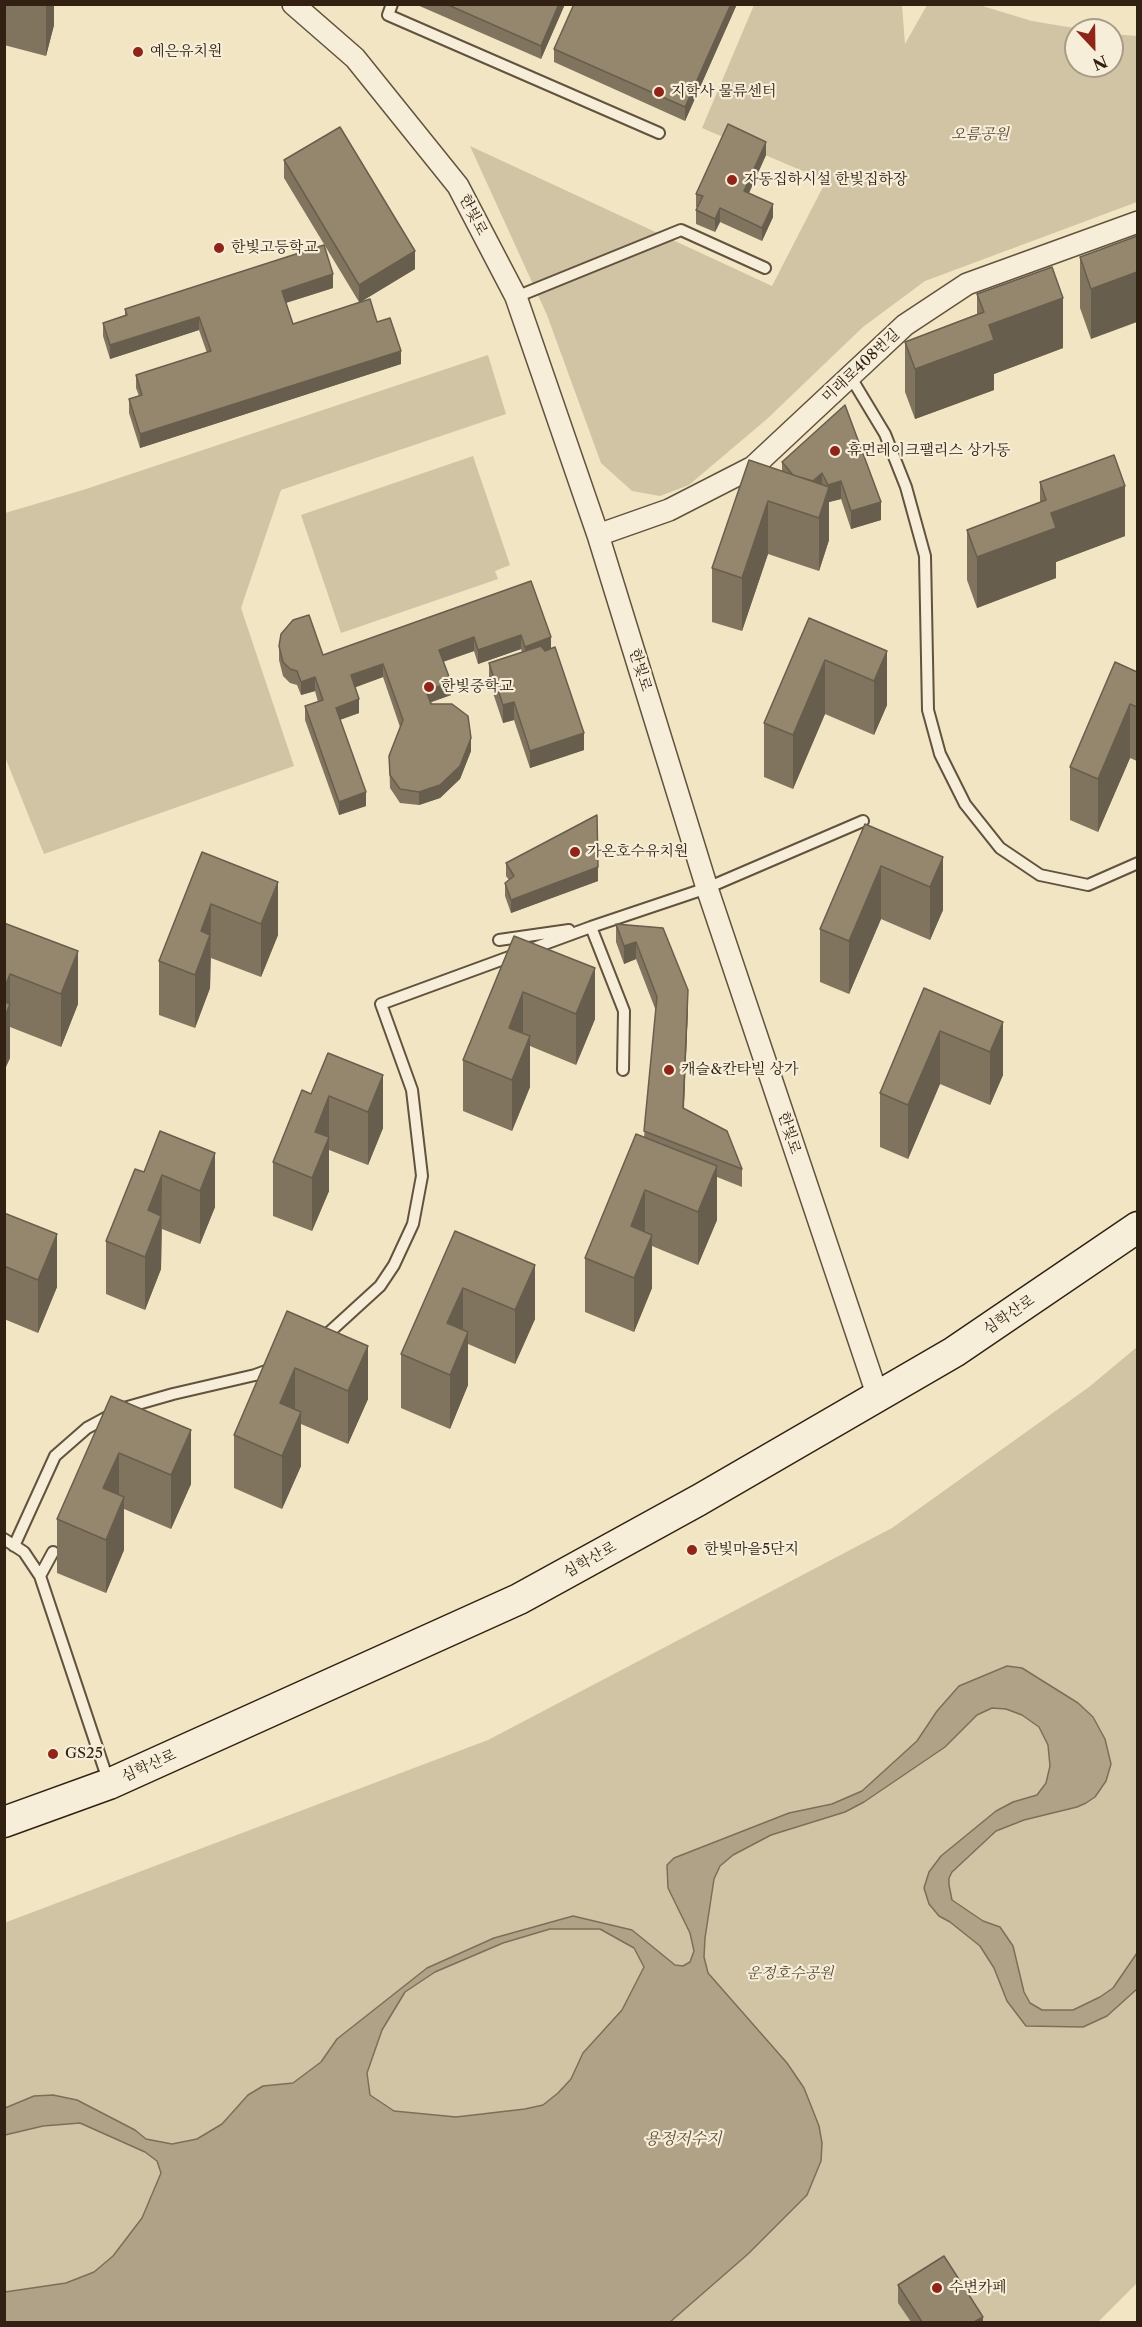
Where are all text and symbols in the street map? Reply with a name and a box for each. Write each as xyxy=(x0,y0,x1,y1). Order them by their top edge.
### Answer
north arrow xyxy=(1064,18,1124,78)
place label: 예은유치원 xyxy=(150,43,222,61)
marker: 예은유치원 xyxy=(131,45,145,59)
text: N xyxy=(1090,51,1110,75)
place label: 지학사 물류센터 xyxy=(671,83,776,101)
marker: 지학사 물류센터 xyxy=(652,85,666,99)
park label: 오름공원 xyxy=(951,126,1009,144)
place label: 자동집하시설 한빛집하장 xyxy=(744,171,907,189)
marker: 자동집하시설 한빛집하장 xyxy=(725,173,739,187)
street label: 한빛로 xyxy=(455,192,491,238)
place label: 한빛고등학교 xyxy=(231,239,318,257)
marker: 한빛고등학교 xyxy=(212,241,226,255)
street label: 미래로408번길 xyxy=(818,325,904,407)
place label: 휴먼레이크팰리스 상가동 xyxy=(847,442,1010,460)
marker: 휴먼레이크팰리스 상가동 xyxy=(828,444,842,458)
street label: 한빛로 xyxy=(625,647,655,693)
place label: 한빛중학교 xyxy=(441,678,513,696)
marker: 한빛중학교 xyxy=(422,680,436,694)
place label: 가온호수유치원 xyxy=(587,843,688,861)
marker: 가온호수유치원 xyxy=(568,845,582,859)
place label: 캐슬&칸타빌 상가 xyxy=(681,1061,799,1079)
marker: 캐슬&칸타빌 상가 xyxy=(662,1063,676,1077)
street label: 한빛로 xyxy=(774,1110,804,1156)
street label: 심학산로 xyxy=(980,1291,1038,1339)
street label: 심학산로 xyxy=(560,1538,620,1582)
place label: 한빛마을5단지 xyxy=(704,1541,799,1559)
marker: 한빛마을5단지 xyxy=(685,1543,699,1557)
place label: GS25 xyxy=(65,1745,103,1763)
street label: 심학산로 xyxy=(119,1746,179,1786)
marker: GS25 xyxy=(46,1747,60,1761)
park label: 운정호수공원 xyxy=(747,1965,833,1983)
water label: 용정저수지 xyxy=(644,2129,722,2149)
place label: 수변카페 xyxy=(949,2279,1007,2297)
marker: 수변카페 xyxy=(930,2281,944,2295)

